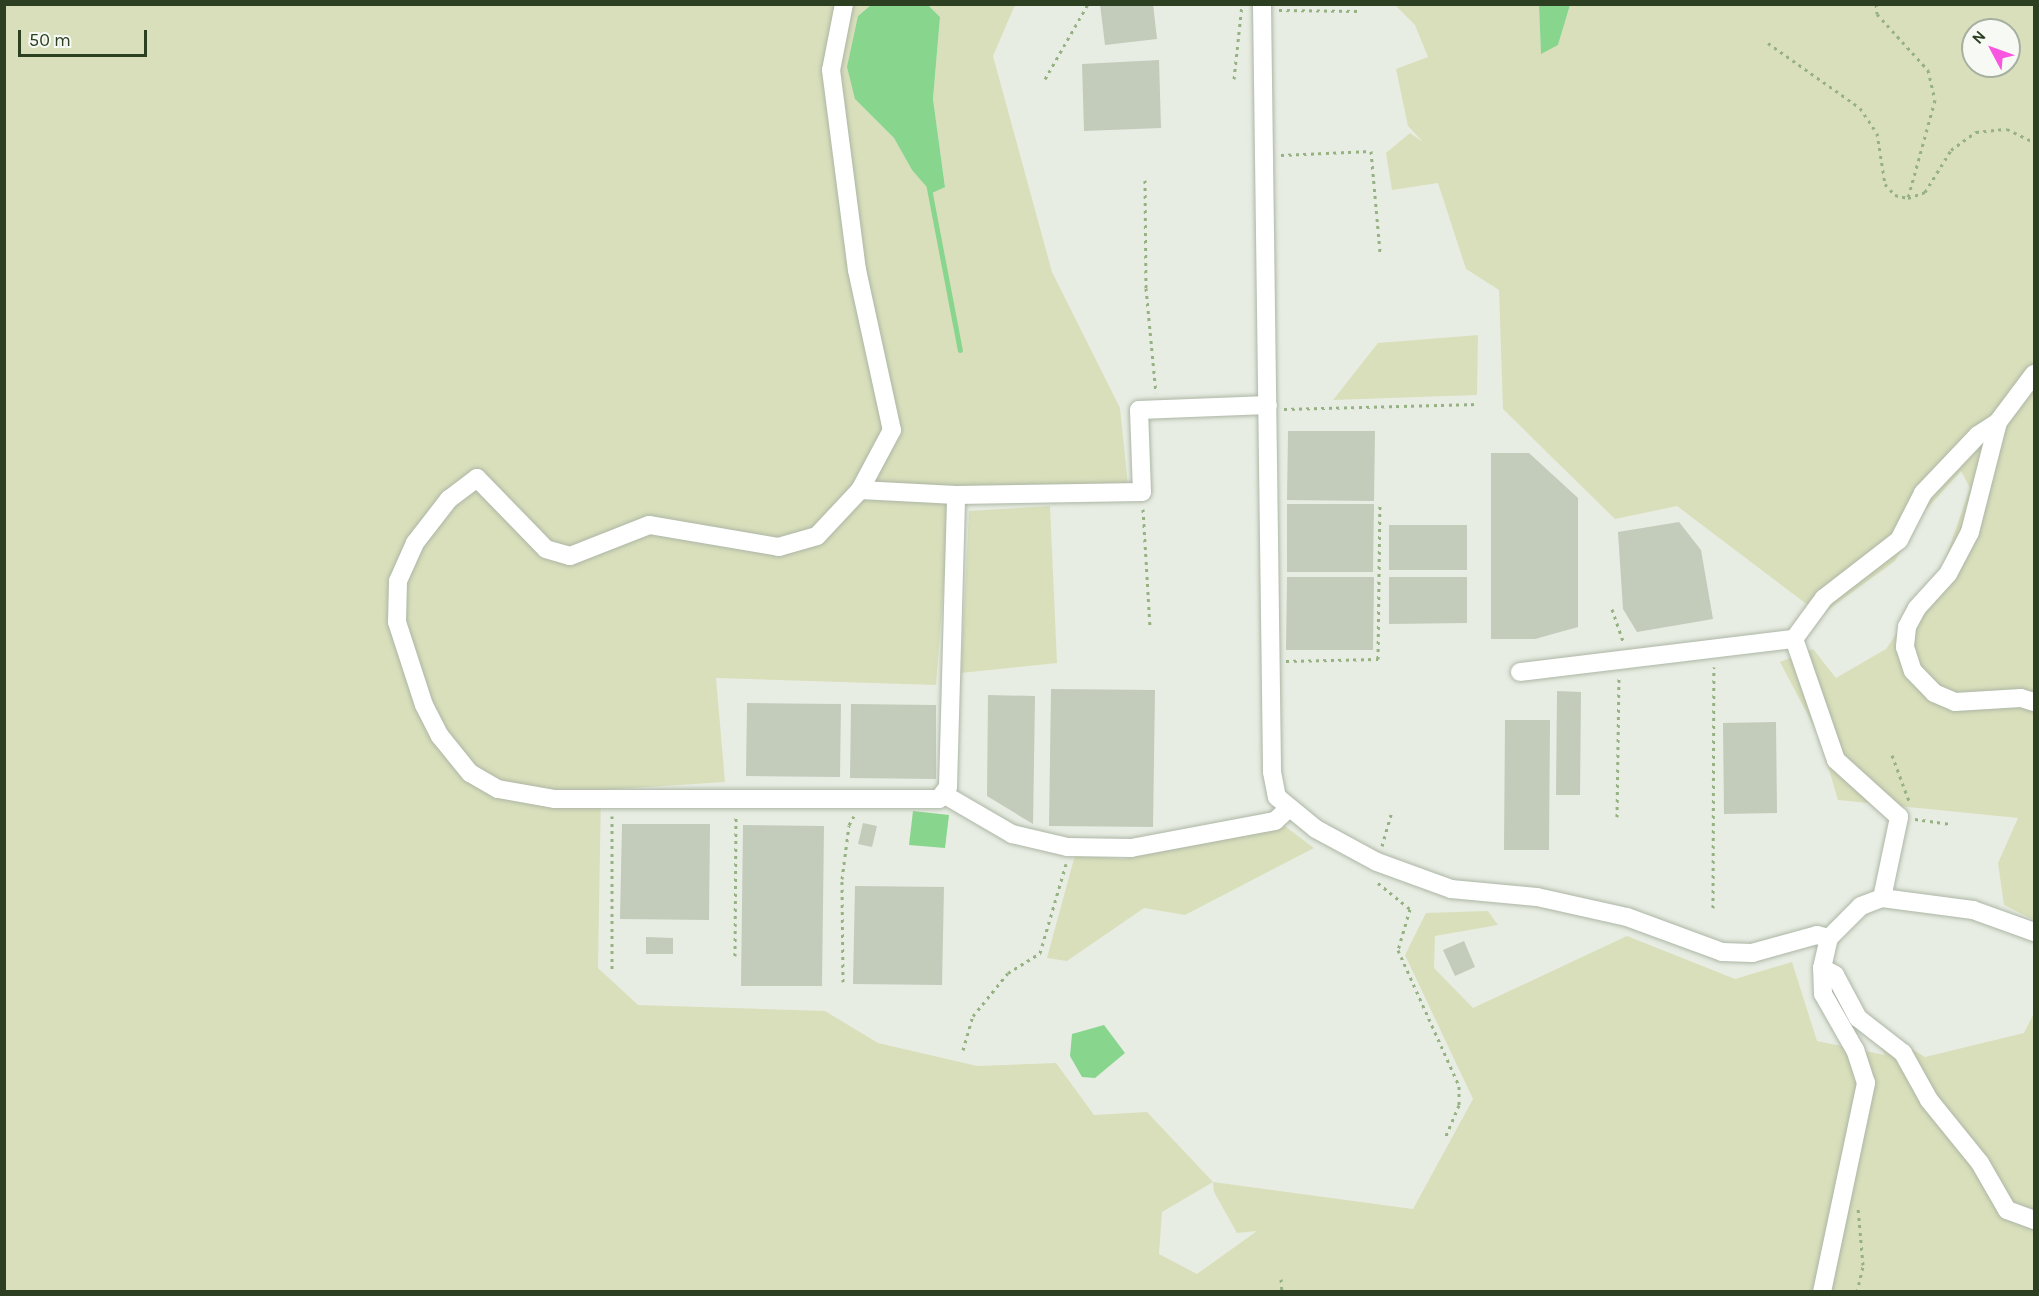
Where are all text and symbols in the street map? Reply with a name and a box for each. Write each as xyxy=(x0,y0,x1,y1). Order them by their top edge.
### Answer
scale bar xyxy=(21,18,150,56)
north arrow xyxy=(1961,18,2021,78)
text: N xyxy=(1968,27,1989,48)
text: 50 m xyxy=(29,29,71,51)

